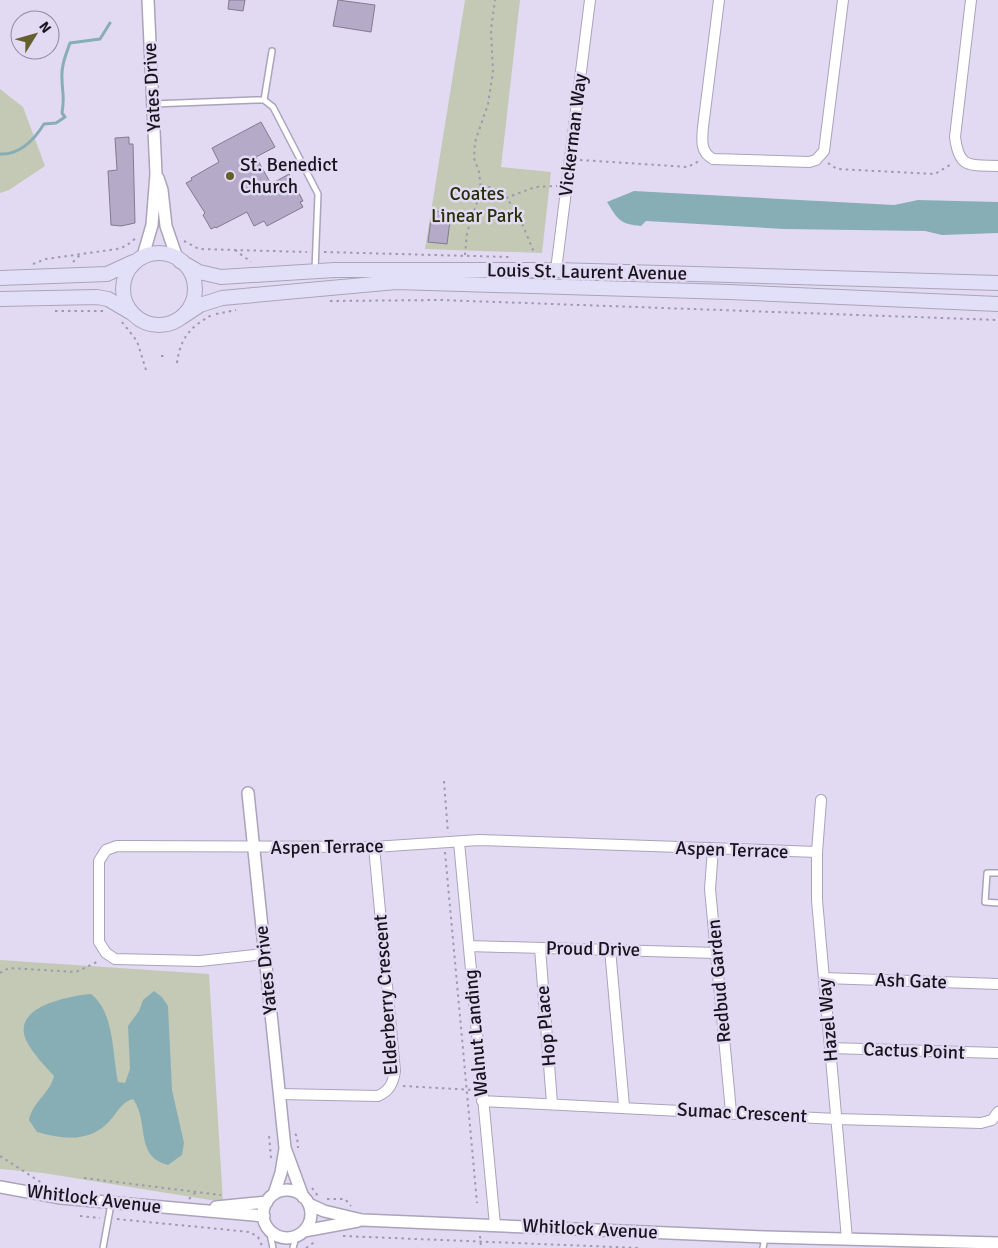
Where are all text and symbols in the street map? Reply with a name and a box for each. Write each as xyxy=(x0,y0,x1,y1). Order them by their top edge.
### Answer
north arrow xyxy=(10,10,60,60)
text: N xyxy=(35,18,55,36)
street label: Yates Drive xyxy=(138,42,166,132)
street label: Vickerman Way xyxy=(554,72,592,198)
place label: St. Benedict Church xyxy=(240,153,338,199)
marker: St. Benedict Church xyxy=(224,170,236,182)
park label: Coates Linear Park xyxy=(431,182,523,228)
street label: Louis St. Laurent Avenue xyxy=(487,258,687,286)
street label: Aspen Terrace xyxy=(270,834,384,860)
street label: Aspen Terrace xyxy=(675,836,789,864)
street label: Elderberry Crescent xyxy=(368,913,404,1076)
street label: Redbud Garden xyxy=(702,918,736,1044)
street label: Yates Drive xyxy=(249,924,283,1016)
street label: Proud Drive xyxy=(546,936,640,962)
street label: Walnut Landing xyxy=(458,968,494,1098)
street label: Ash Gate xyxy=(875,968,947,994)
street label: Hazel Way xyxy=(812,977,844,1063)
street label: Hop Place xyxy=(531,984,561,1068)
street label: Cactus Point xyxy=(863,1037,966,1065)
street label: Sumac Crescent xyxy=(676,1098,808,1128)
street label: Whitlock Avenue xyxy=(25,1179,163,1219)
street label: Whitlock Avenue xyxy=(522,1213,658,1245)

